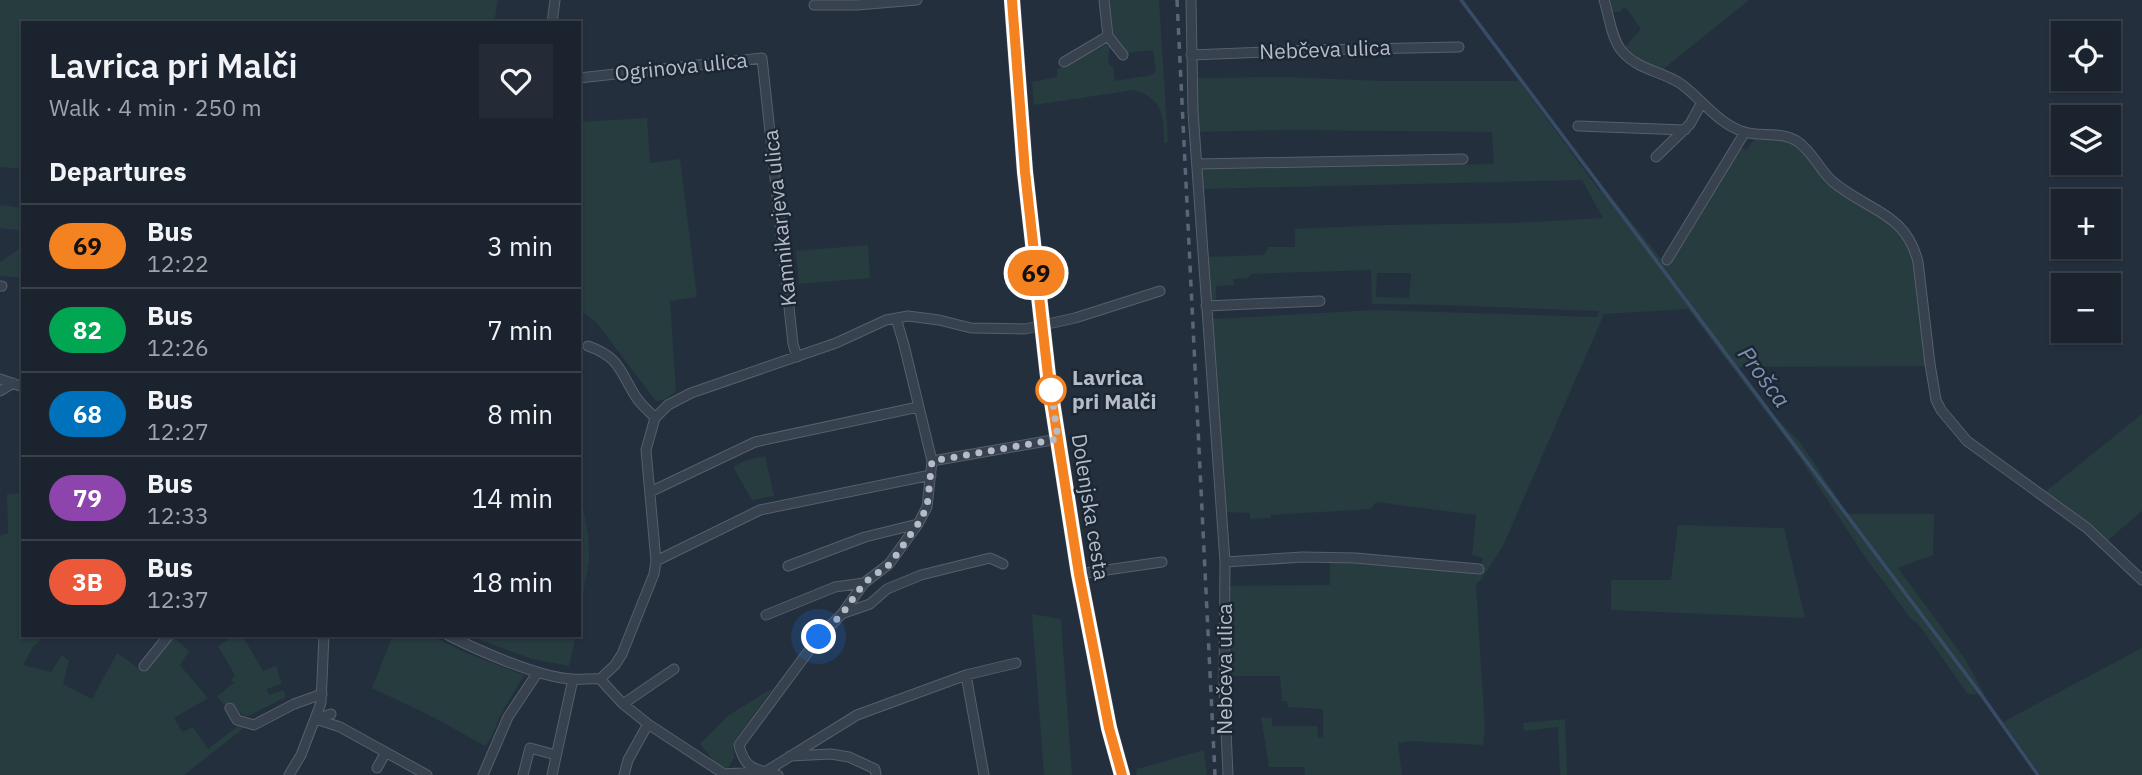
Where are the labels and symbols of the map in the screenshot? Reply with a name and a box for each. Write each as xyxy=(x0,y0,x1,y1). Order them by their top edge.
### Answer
street label: Nebčeva ulica xyxy=(1259,33,1391,65)
street label: Ogrinova ulica xyxy=(613,45,749,87)
street label: Kamnikarjeva ulica xyxy=(756,129,802,308)
line badge: 69 xyxy=(1004,250,1068,296)
water label: Prošca xyxy=(1732,340,1798,413)
place label: Lavrica pri Malči xyxy=(1072,363,1157,415)
marker: Lavrica pri Malči xyxy=(1036,375,1066,405)
street label: Dolenjska cesta xyxy=(1066,431,1116,582)
street label: Nebčeva ulica xyxy=(1210,603,1238,735)
your location xyxy=(801,619,836,654)

